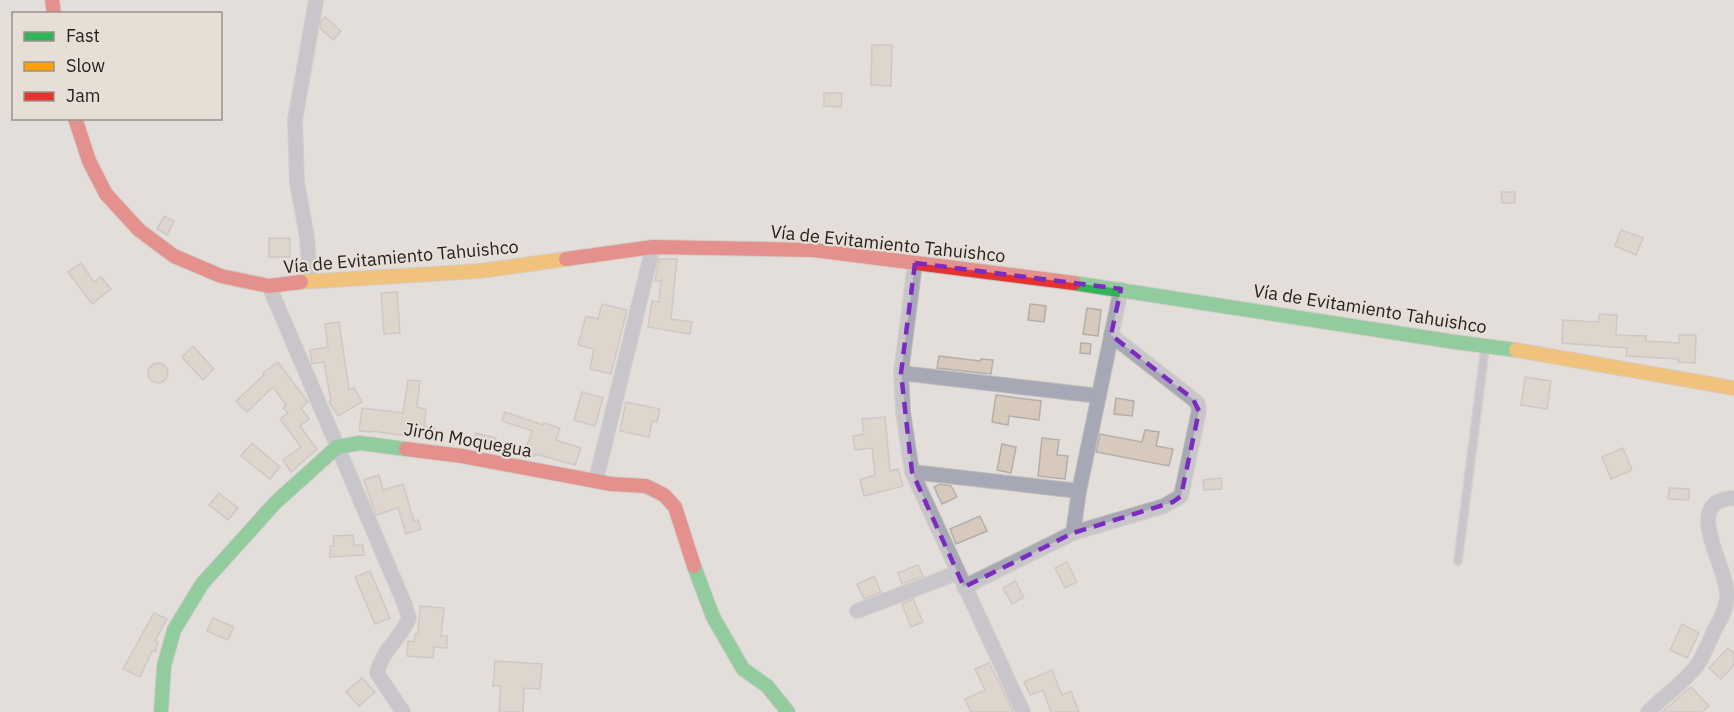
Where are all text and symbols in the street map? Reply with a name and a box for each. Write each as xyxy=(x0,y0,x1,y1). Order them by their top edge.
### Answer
legend xyxy=(12,12,222,120)
text: Fast xyxy=(66,24,100,47)
text: Slow xyxy=(66,54,105,77)
text: Jam xyxy=(66,84,101,107)
street label: Vía de Evitamiento Tahuishco xyxy=(769,220,1007,267)
street label: Vía de Evitamiento Tahuishco xyxy=(282,235,520,278)
street label: Vía de Evitamiento Tahuishco xyxy=(1252,279,1489,338)
street label: Jirón Moquegua xyxy=(402,417,534,462)

